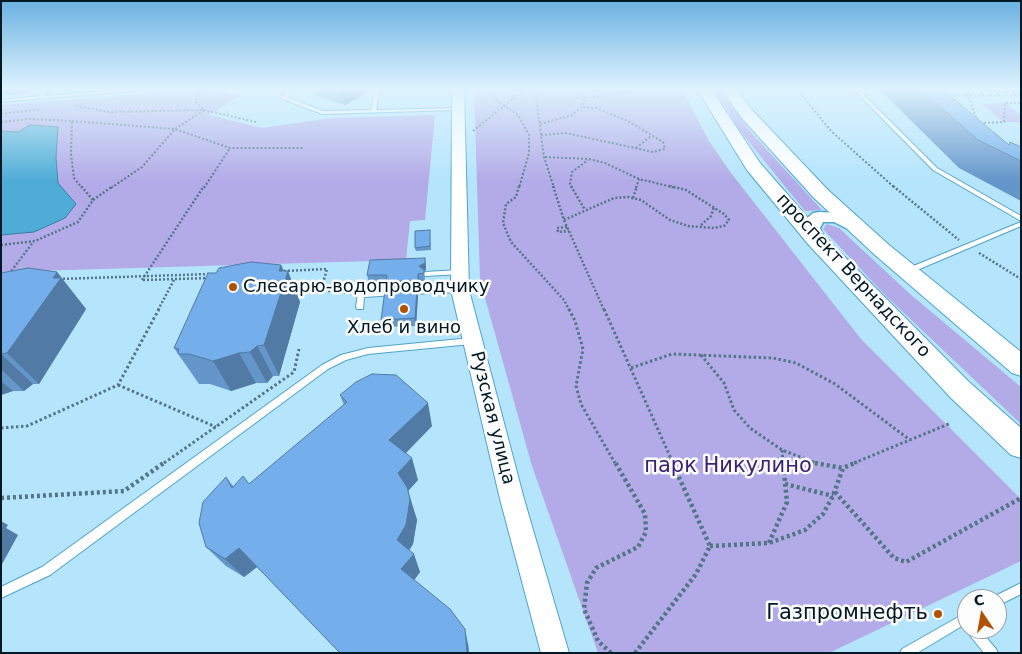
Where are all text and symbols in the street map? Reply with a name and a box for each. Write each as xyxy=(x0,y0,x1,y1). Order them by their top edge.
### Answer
street label: проспект Вернадского xyxy=(771,190,935,362)
place label: Слесарю-водопроводчику xyxy=(243,276,489,298)
marker: Слесарю-водопроводчику xyxy=(227,281,239,293)
marker: Хлеб и вино xyxy=(398,303,410,315)
place label: Хлеб и вино xyxy=(347,317,461,339)
street label: Рузская улица xyxy=(465,349,519,487)
park label: парк Никулино xyxy=(644,454,812,480)
north arrow xyxy=(957,589,1007,639)
text: С xyxy=(972,591,986,609)
place label: Газпромнефть xyxy=(766,601,928,627)
marker: Газпромнефть xyxy=(932,608,944,620)

